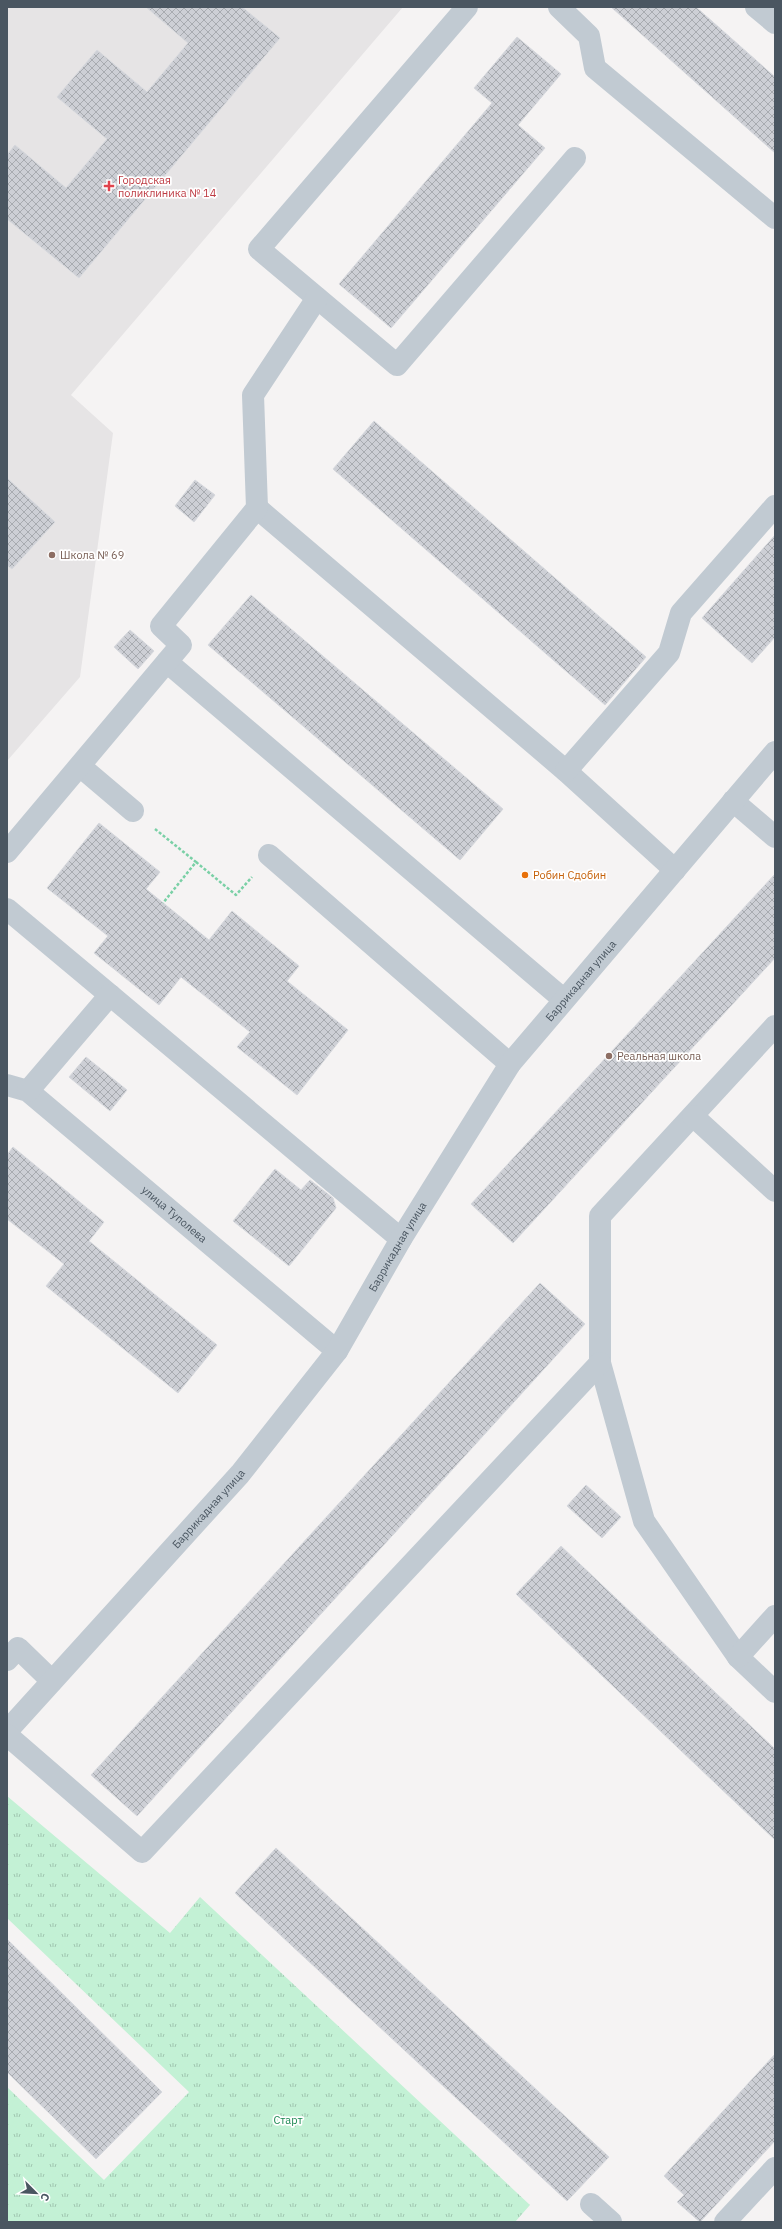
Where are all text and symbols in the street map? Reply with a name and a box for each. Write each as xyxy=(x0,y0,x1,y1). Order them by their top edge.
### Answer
place label: Городская поликлиника № 14 xyxy=(118,173,217,200)
marker: Городская поликлиника № 14 xyxy=(103,180,115,192)
place label: Школа № 69 xyxy=(60,548,124,562)
marker: Школа № 69 xyxy=(47,550,57,560)
place label: Робин Сдобин xyxy=(533,868,606,882)
marker: Робин Сдобин xyxy=(520,870,530,880)
street label: Баррикадная улица xyxy=(542,937,619,1024)
place label: Реальная школа xyxy=(617,1049,701,1063)
marker: Реальная школа xyxy=(604,1051,614,1061)
street label: улица Туполева xyxy=(139,1183,210,1246)
street label: Баррикадная улица xyxy=(365,1199,429,1294)
street label: Баррикадная улица xyxy=(169,1466,248,1551)
park label: Старт xyxy=(273,2113,303,2127)
north arrow xyxy=(16,2173,56,2213)
text: С xyxy=(37,2191,53,2203)

